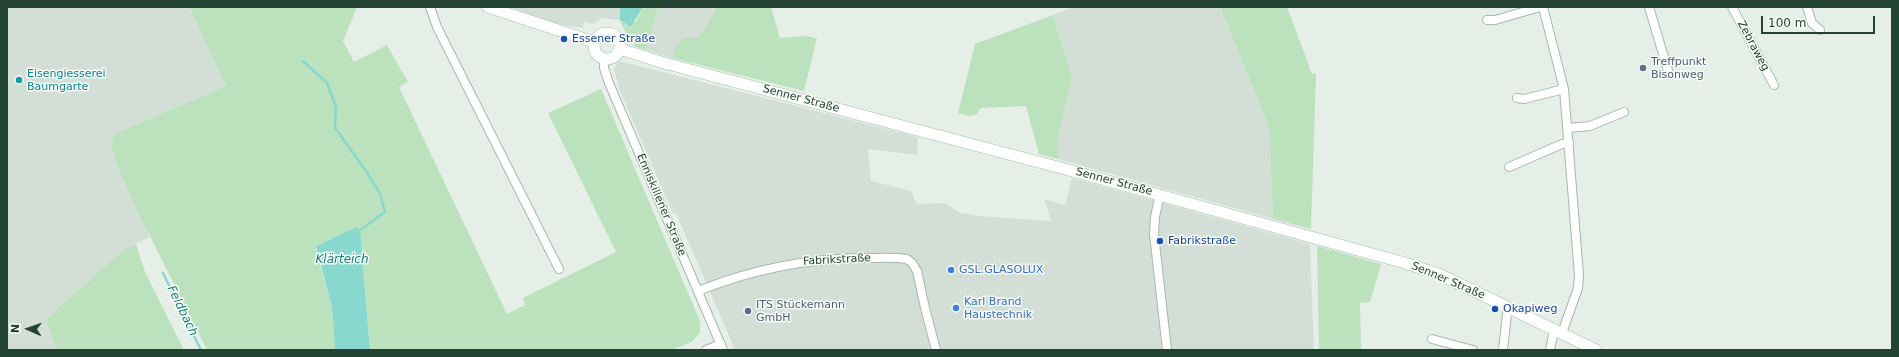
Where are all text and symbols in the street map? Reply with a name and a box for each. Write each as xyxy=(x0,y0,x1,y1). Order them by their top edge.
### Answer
scale bar xyxy=(1763,8,1877,34)
text: 100 m xyxy=(1768,16,1806,30)
street label: Zebraweg xyxy=(1734,18,1772,74)
place label: Essener Straße xyxy=(572,32,655,46)
marker: Essener Straße xyxy=(559,34,569,44)
place label: Treffpunkt Bisonweg xyxy=(1651,55,1706,81)
marker: Treffpunkt Bisonweg xyxy=(1638,63,1648,73)
place label: Eisengiesserei Baumgarte xyxy=(27,67,106,93)
marker: Eisengiesserei Baumgarte xyxy=(14,75,24,85)
street label: Senner Straße xyxy=(761,82,841,116)
street label: Enniskillener Straße xyxy=(633,152,689,258)
street label: Senner Straße xyxy=(1074,165,1154,199)
place label: Fabrikstraße xyxy=(1168,234,1236,248)
marker: Fabrikstraße xyxy=(1155,236,1165,246)
street label: Fabrikstraße xyxy=(803,252,871,268)
water label: Klärteich xyxy=(315,253,369,267)
street label: Senner Straße xyxy=(1409,260,1487,302)
place label: GSL.GLASOLUX xyxy=(959,263,1043,277)
marker: GSL.GLASOLUX xyxy=(946,265,956,275)
water label: Feldbach xyxy=(164,283,200,339)
place label: Karl Brand Haustechnik xyxy=(964,295,1032,321)
place label: ITS Stückemann GmbH xyxy=(756,298,845,324)
place label: Okapiweg xyxy=(1503,302,1557,316)
marker: Karl Brand Haustechnik xyxy=(951,303,961,313)
marker: Okapiweg xyxy=(1490,304,1500,314)
marker: ITS Stückemann GmbH xyxy=(743,306,753,316)
north arrow xyxy=(8,309,48,349)
text: N xyxy=(9,324,22,333)

